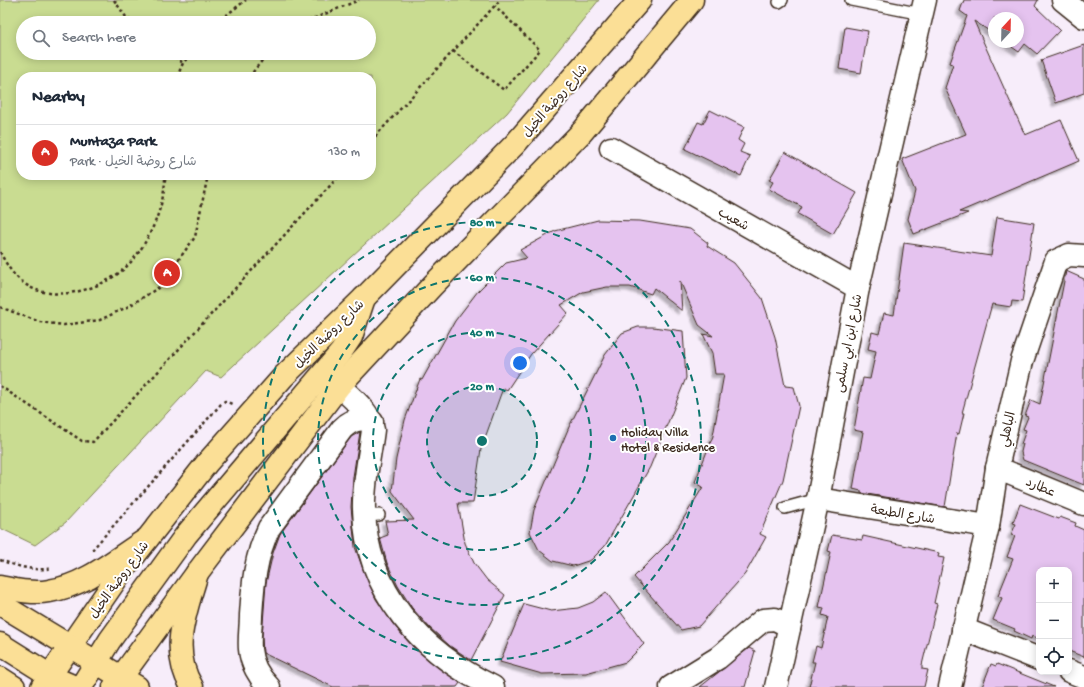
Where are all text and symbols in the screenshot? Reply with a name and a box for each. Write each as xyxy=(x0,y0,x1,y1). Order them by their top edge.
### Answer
north arrow xyxy=(988,12,1024,48)
search box xyxy=(16,16,376,60)
icon: search xyxy=(30,27,52,49)
text: Search here xyxy=(62,29,136,47)
street label: شارع روضة الخيل xyxy=(519,61,592,141)
text: Nearby xyxy=(32,88,85,108)
text: Muntaza Park xyxy=(70,133,156,151)
text: A xyxy=(41,145,49,160)
text: 130 m xyxy=(328,145,360,160)
text: Park · شارع روضة الخيل xyxy=(70,155,197,170)
street label: شعيب xyxy=(715,205,751,235)
text: 80 m xyxy=(470,217,495,231)
pin: A xyxy=(154,258,180,288)
text: 60 m xyxy=(470,272,495,286)
street label: شارع ابن ابي سلمى xyxy=(833,293,868,394)
street label: شارع روضة الخيل xyxy=(291,297,368,372)
text: 40 m xyxy=(469,327,494,341)
your location xyxy=(510,353,530,373)
text: 20 m xyxy=(470,381,495,395)
street label: الباهلي xyxy=(997,410,1022,449)
place label: Holiday Villa Hotel & Residence xyxy=(621,426,715,456)
marker: Holiday Villa Hotel & Residence xyxy=(608,433,618,443)
centre of rings xyxy=(475,434,489,448)
street label: عطارد xyxy=(1023,475,1057,501)
street label: شارع الطبعة xyxy=(869,503,936,528)
street label: شارع روضة الخيل xyxy=(86,538,153,622)
map controls xyxy=(1036,567,1072,675)
button: + xyxy=(1036,567,1072,603)
button: − xyxy=(1036,603,1072,639)
button: locate xyxy=(1036,639,1072,675)

